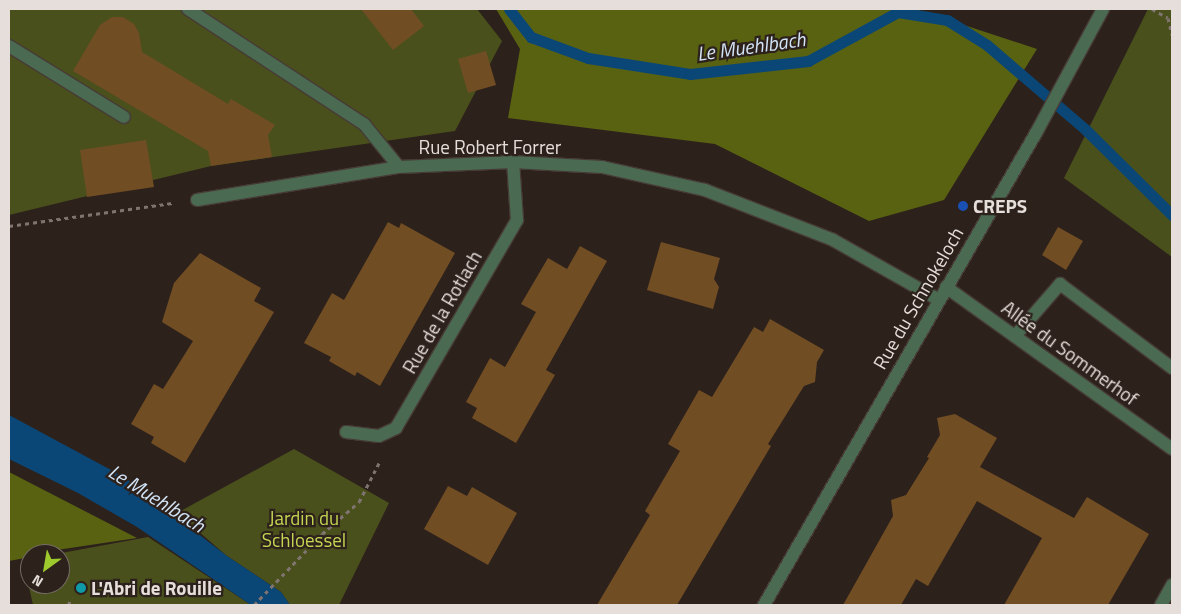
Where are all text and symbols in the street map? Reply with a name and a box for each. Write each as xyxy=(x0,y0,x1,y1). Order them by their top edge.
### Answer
water label: Le Muehlbach xyxy=(695,27,807,65)
street label: Rue Robert Forrer xyxy=(419,136,561,158)
place label: CREPS xyxy=(973,195,1027,217)
marker: CREPS xyxy=(957,200,969,212)
street label: Rue du Schnokeloch xyxy=(868,223,968,373)
street label: Rue de la Rotlach xyxy=(398,247,486,377)
street label: Allée du Sommerhof xyxy=(998,296,1142,410)
water label: Le Muehlbach xyxy=(104,459,210,537)
park label: Jardin du Schloessel xyxy=(262,507,346,551)
north arrow xyxy=(20,544,70,594)
text: N xyxy=(28,570,47,593)
place label: L'Abri de Rouille xyxy=(91,577,222,599)
marker: L'Abri de Rouille xyxy=(75,582,87,594)

